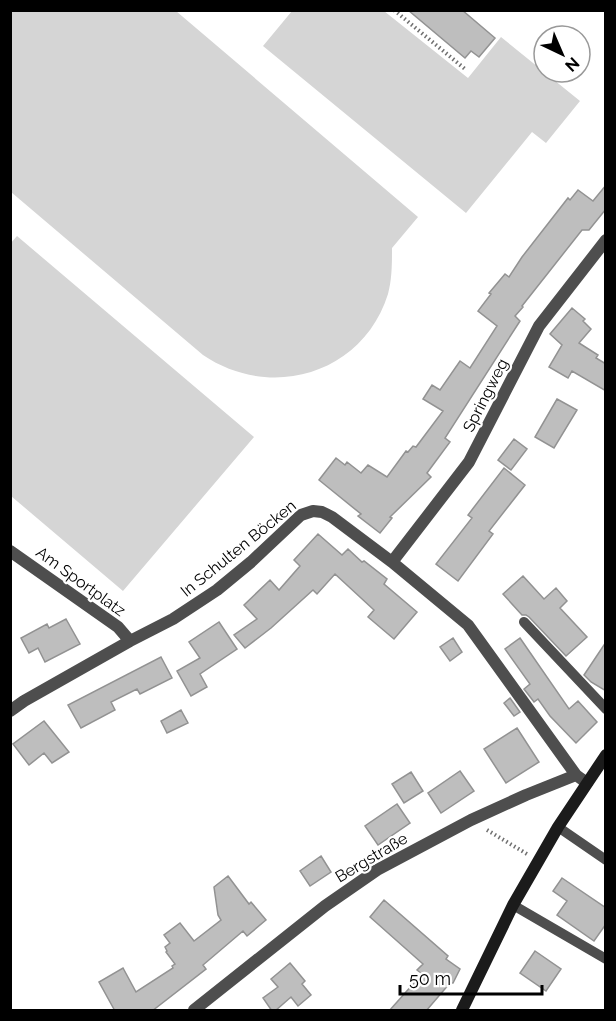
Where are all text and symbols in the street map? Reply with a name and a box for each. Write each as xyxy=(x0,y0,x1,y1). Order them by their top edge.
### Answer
north arrow xyxy=(532,24,592,84)
text: N xyxy=(561,53,583,76)
street label: Springweg xyxy=(459,355,512,435)
street label: In Schulten Böcken xyxy=(177,496,300,601)
street label: Am Sportplatz xyxy=(32,543,129,620)
street label: Bergstraße xyxy=(332,828,411,886)
scale bar xyxy=(400,958,542,996)
text: 50 m xyxy=(409,968,451,989)

